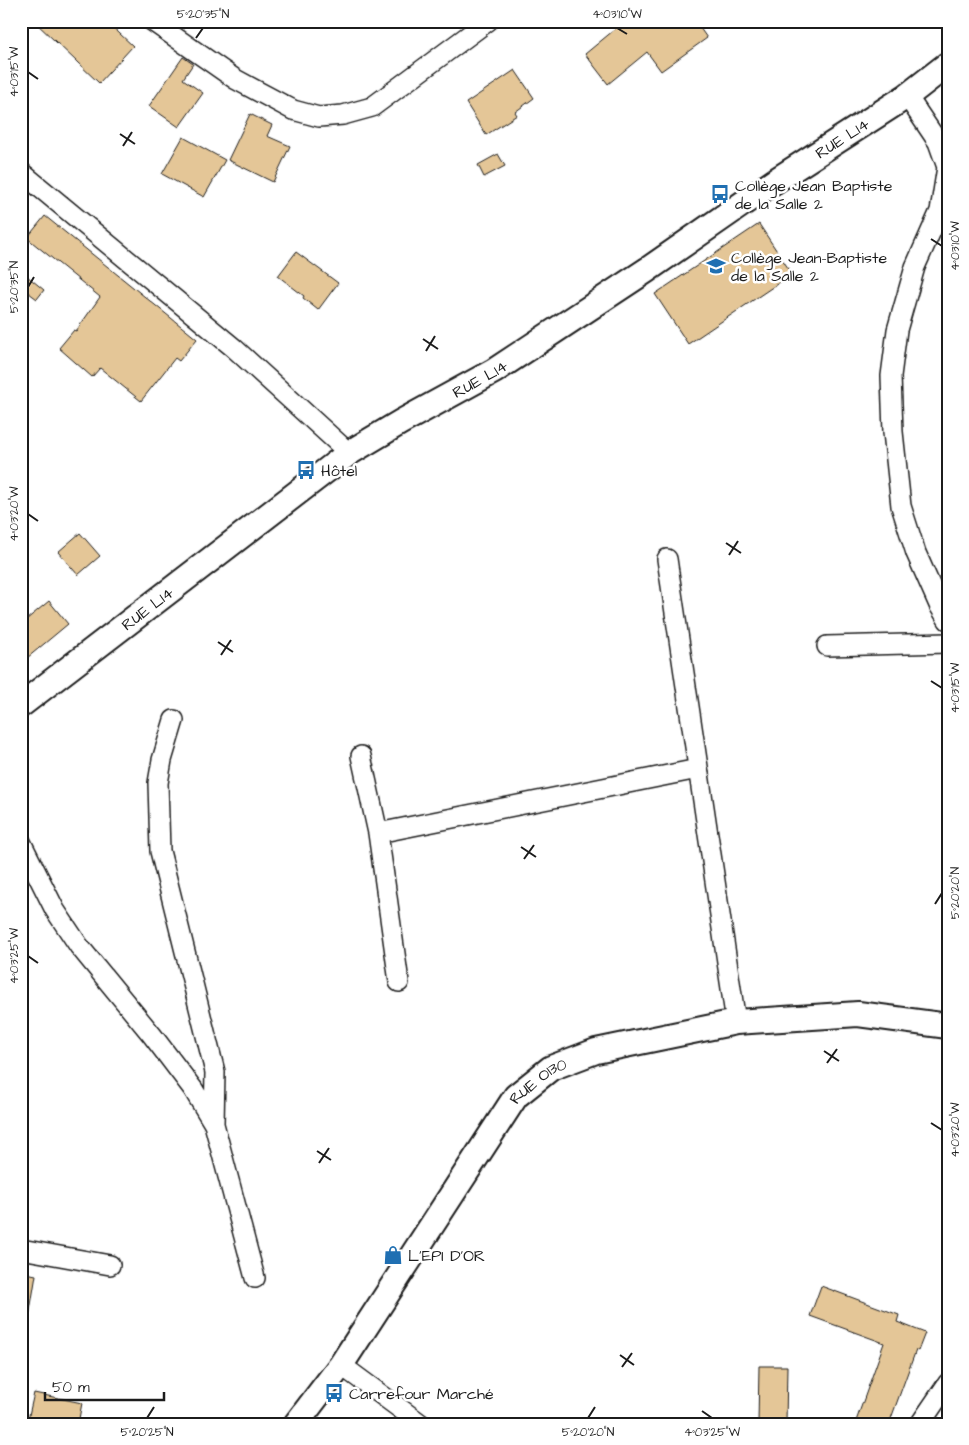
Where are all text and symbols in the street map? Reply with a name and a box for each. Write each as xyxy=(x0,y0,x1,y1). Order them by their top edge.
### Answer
text: 5°20'35"N xyxy=(177,6,230,23)
text: 4°03'10"W xyxy=(592,6,643,23)
text: 4°03'15"W xyxy=(6,46,23,97)
street label: RUE L14 xyxy=(811,113,874,164)
place label: Collège Jean Baptiste de la Salle 2 xyxy=(735,175,893,215)
bus stop icon: Collège Jean Baptiste de la Salle 2 xyxy=(709,183,731,205)
text: 4°03'10"W xyxy=(947,220,964,271)
place label: Collège Jean-Baptiste de la Salle 2 xyxy=(731,247,887,287)
school or university icon: Collège Jean-Baptiste de la Salle 2 xyxy=(705,255,727,277)
text: 5°20'35"N xyxy=(6,260,23,313)
street label: RUE L14 xyxy=(449,355,512,404)
bus stop icon: Hôtel xyxy=(295,459,317,481)
place label: Hôtel xyxy=(321,460,357,482)
text: 4°03'20"W xyxy=(6,486,23,541)
street label: RUE L14 xyxy=(117,582,178,636)
text: 4°03'15"W xyxy=(947,662,964,713)
text: 5°20'20"N xyxy=(947,866,964,919)
text: 4°03'25"W xyxy=(6,927,23,984)
street label: RUE O130 xyxy=(504,1053,570,1108)
text: 4°03'20"W xyxy=(947,1102,964,1157)
shop icon: L'EPI D'OR xyxy=(382,1244,404,1266)
place label: L'EPI D'OR xyxy=(408,1245,485,1267)
scale bar xyxy=(45,1370,164,1402)
text: 50 m xyxy=(52,1377,90,1398)
bus stop icon: Carrefour Marché xyxy=(323,1382,345,1404)
place label: Carrefour Marché xyxy=(349,1383,494,1405)
text: 5°20'25"N xyxy=(120,1424,174,1441)
text: 5°20'20"N xyxy=(562,1424,615,1441)
text: 4°03'25"W xyxy=(684,1424,741,1441)

